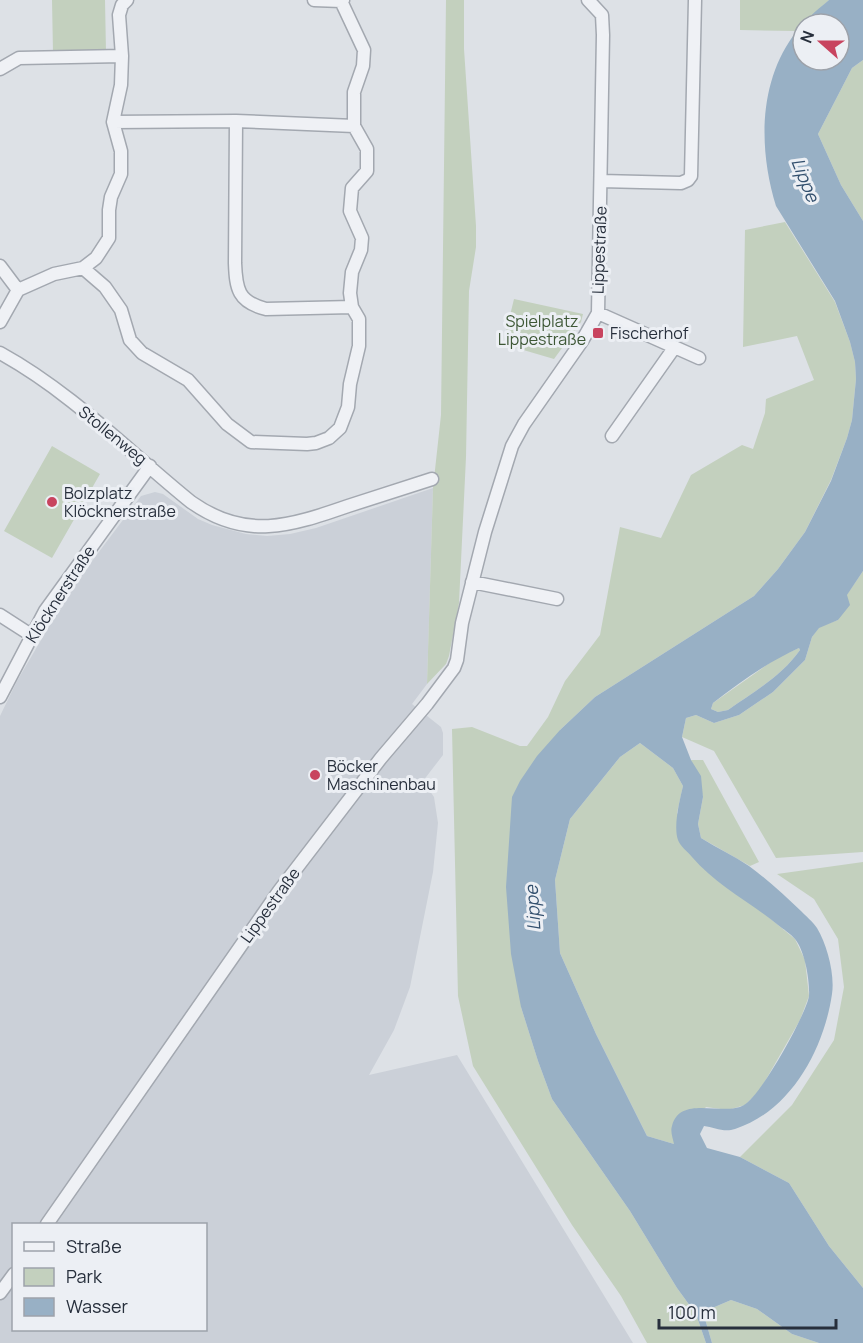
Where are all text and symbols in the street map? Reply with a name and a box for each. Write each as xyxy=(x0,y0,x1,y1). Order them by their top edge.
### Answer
north arrow xyxy=(791,12,851,72)
text: N xyxy=(795,27,819,46)
water label: Lippe xyxy=(786,154,826,206)
street label: Lippestraße xyxy=(586,206,612,294)
park label: Spielplatz Lippestraße xyxy=(498,310,586,350)
place label: Fischerhof xyxy=(610,322,689,344)
marker: Fischerhof xyxy=(591,326,605,340)
street label: Stollenweg xyxy=(74,401,152,469)
place label: Bolzplatz Klöcknerstraße xyxy=(64,482,176,522)
marker: Bolzplatz Klöcknerstraße xyxy=(45,495,59,509)
street label: Klöcknerstraße xyxy=(20,541,100,647)
place label: Böcker Maschinenbau xyxy=(327,755,436,795)
marker: Böcker Maschinenbau xyxy=(308,768,322,782)
street label: Lippestraße xyxy=(235,863,305,947)
water label: Lippe xyxy=(518,883,546,931)
legend xyxy=(12,1223,207,1331)
text: Straße xyxy=(66,1234,122,1258)
text: Park xyxy=(66,1264,103,1288)
scale bar xyxy=(659,1292,836,1330)
text: Wasser xyxy=(66,1294,128,1318)
text: 100 m xyxy=(668,1300,716,1324)

